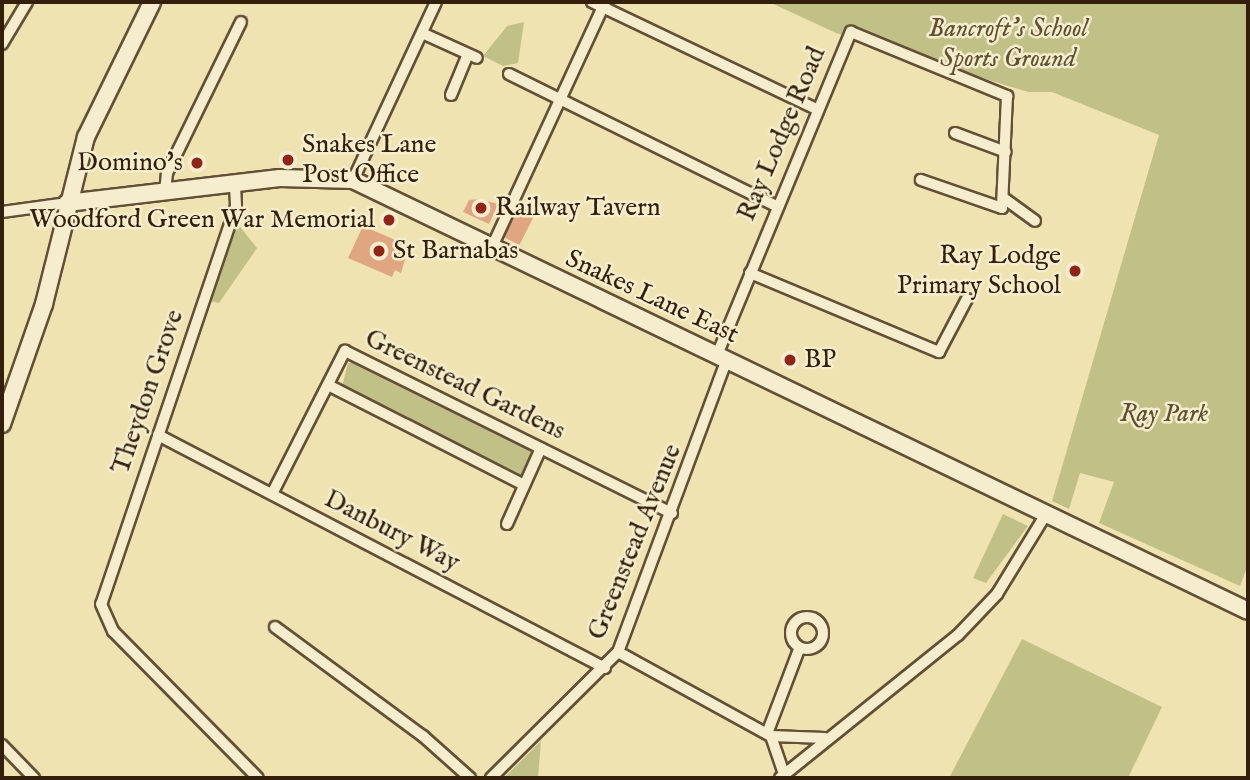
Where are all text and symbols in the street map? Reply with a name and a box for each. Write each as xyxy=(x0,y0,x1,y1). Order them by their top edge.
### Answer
park label: Bancroft's School Sports Ground xyxy=(928,13,1088,74)
street label: Ray Lodge Road xyxy=(731,42,833,226)
place label: Snakes Lane Post Office xyxy=(302,129,436,190)
place label: Domino's xyxy=(77,147,183,179)
marker: Snakes Lane Post Office xyxy=(280,152,296,168)
marker: Domino's xyxy=(189,155,205,171)
place label: Railway Tavern xyxy=(495,192,661,224)
marker: Railway Tavern xyxy=(473,200,489,216)
place label: Woodford Green War Memorial xyxy=(29,204,375,236)
marker: Woodford Green War Memorial xyxy=(381,212,397,228)
place label: St Barnabas xyxy=(393,235,518,267)
place label: Ray Lodge Primary School xyxy=(897,240,1061,302)
marker: St Barnabas xyxy=(371,243,387,259)
street label: Snakes Lane East xyxy=(560,243,744,351)
marker: Ray Lodge Primary School xyxy=(1067,263,1083,279)
street label: Theydon Grove xyxy=(105,306,191,478)
street label: Greenstead Gardens xyxy=(360,323,570,447)
place label: BP xyxy=(804,344,836,376)
marker: BP xyxy=(782,352,798,368)
park label: Ray Park xyxy=(1120,398,1208,430)
street label: Greenstead Avenue xyxy=(582,440,688,644)
street label: Danbury Way xyxy=(319,483,465,579)

